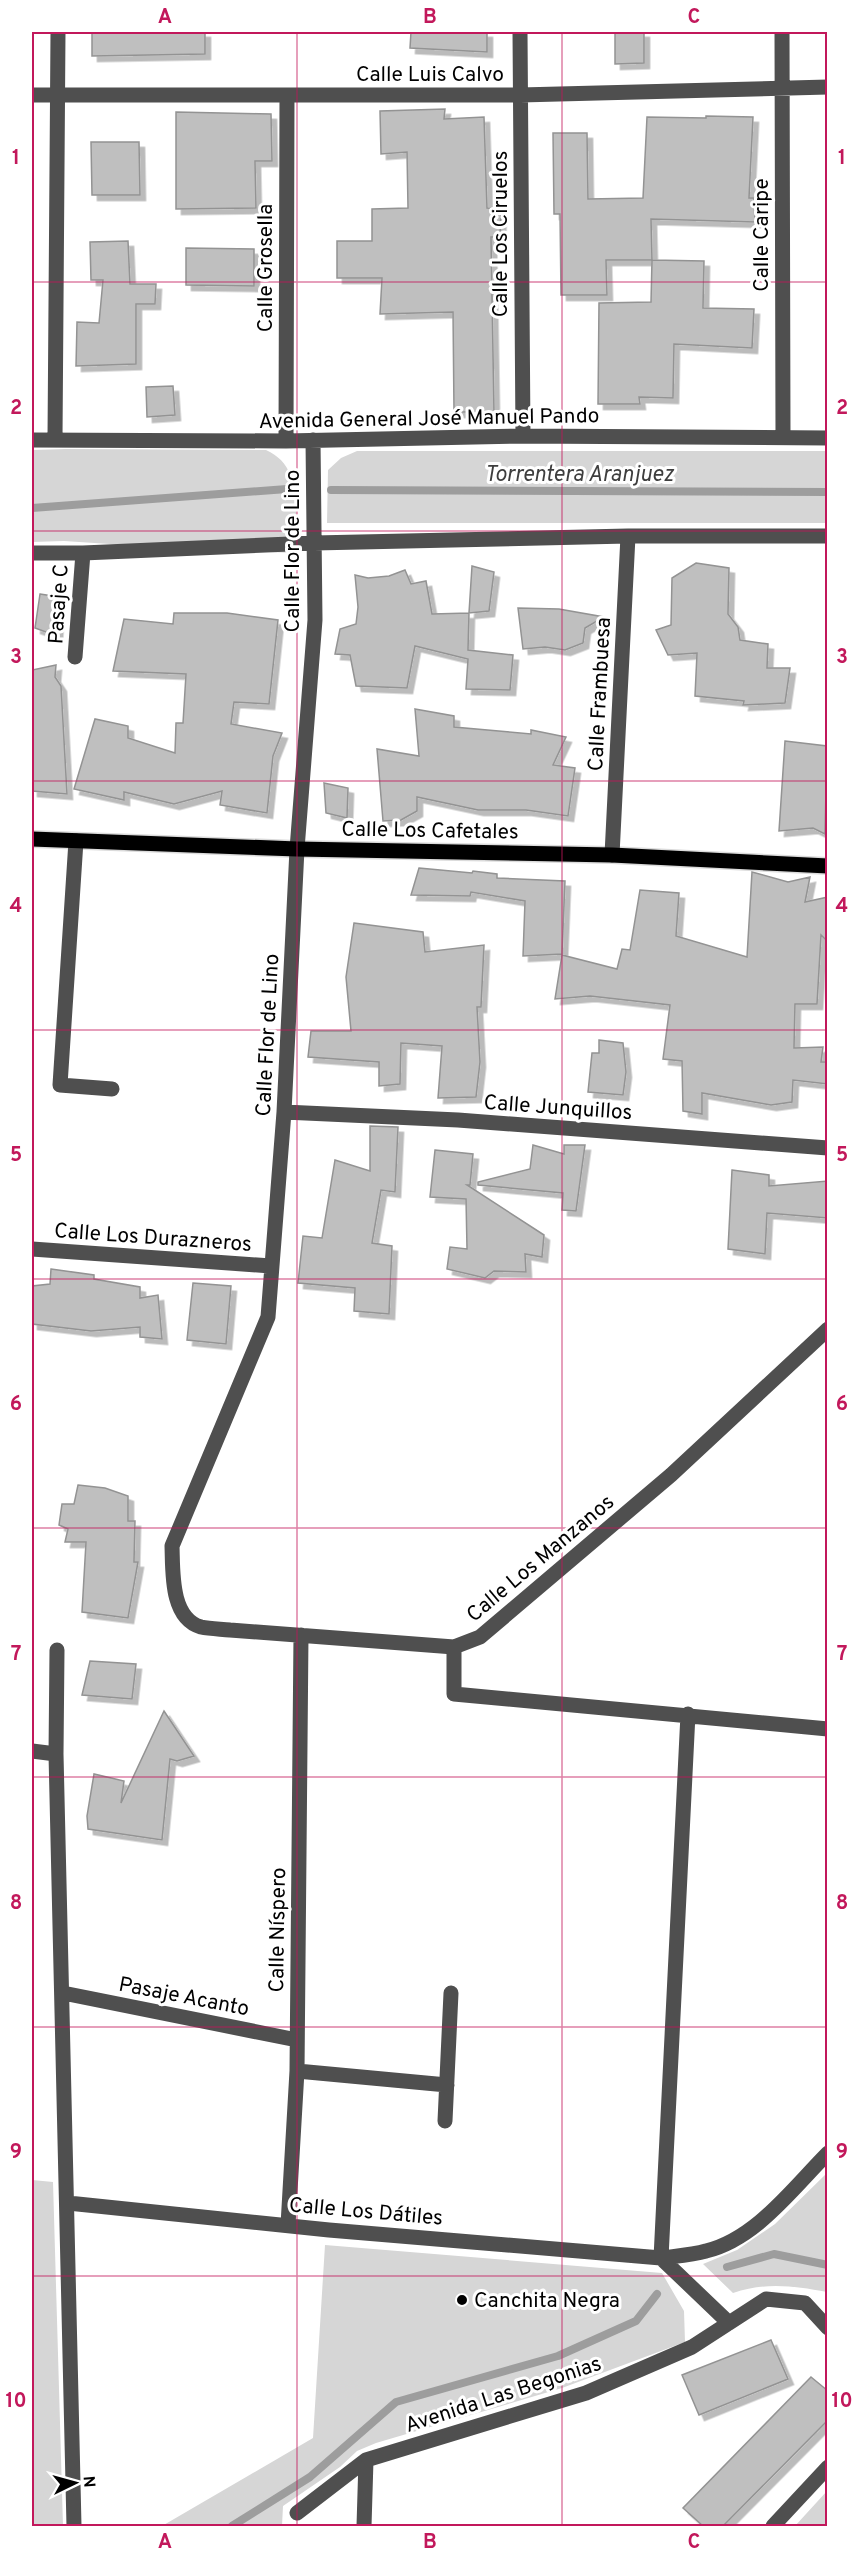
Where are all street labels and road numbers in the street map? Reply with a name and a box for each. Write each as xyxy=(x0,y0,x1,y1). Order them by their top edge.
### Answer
street label: Calle Luis Calvo xyxy=(356,62,504,89)
street label: Calle Los Ciruelos xyxy=(488,151,515,317)
street label: Calle Caripe xyxy=(749,178,776,292)
street label: Calle Grosella xyxy=(253,204,280,332)
street label: Avenida General José Manuel Pando xyxy=(259,403,600,436)
street label: Calle Flor de Lino xyxy=(280,470,307,632)
street label: Pasaje C xyxy=(43,563,76,645)
street label: Calle Frambuesa xyxy=(583,616,618,772)
street label: Calle Los Cafetales xyxy=(341,816,519,847)
street label: Calle Flor de Lino xyxy=(251,953,286,1117)
street label: Calle Junquillos xyxy=(483,1090,633,1127)
street label: Calle Los Durazneros xyxy=(53,1218,253,1259)
street label: Calle Los Manzanos xyxy=(462,1489,620,1629)
street label: Calle Níspero xyxy=(264,1867,293,1993)
street label: Pasaje Acanto xyxy=(116,1972,251,2023)
street label: Calle Los Dátiles xyxy=(288,2192,444,2233)
street label: Avenida Las Begonias xyxy=(402,2351,605,2440)

